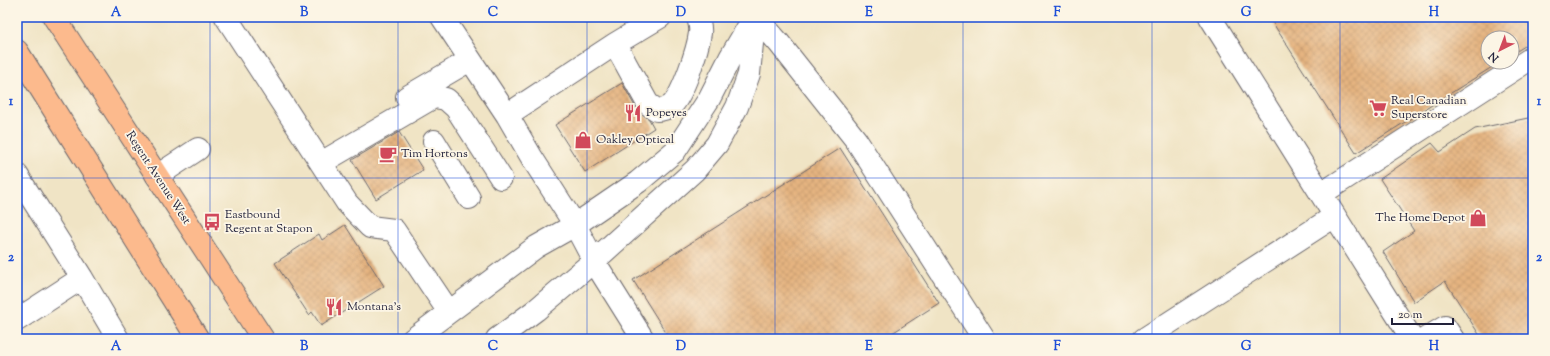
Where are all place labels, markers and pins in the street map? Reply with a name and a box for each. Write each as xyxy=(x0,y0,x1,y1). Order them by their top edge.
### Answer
place label: Real Canadian Superstore xyxy=(1391,92,1467,124)
supermarket icon: Real Canadian Superstore xyxy=(1368,98,1388,118)
restaurant icon: Popeyes xyxy=(623,103,643,123)
place label: Popeyes xyxy=(646,104,687,122)
shop icon: Oakley Optical xyxy=(573,130,593,150)
place label: Oakley Optical xyxy=(596,131,675,149)
cafe icon: Tim Hortons xyxy=(378,144,398,164)
place label: Tim Hortons xyxy=(401,145,468,163)
place label: Eastbound Regent at Stapon xyxy=(225,206,313,238)
shop icon: The Home Depot xyxy=(1468,208,1488,228)
place label: The Home Depot xyxy=(1375,209,1465,227)
bus stop icon: Eastbound Regent at Stapon xyxy=(202,212,222,232)
restaurant icon: Montana's xyxy=(324,297,344,317)
place label: Montana's xyxy=(347,298,401,316)

